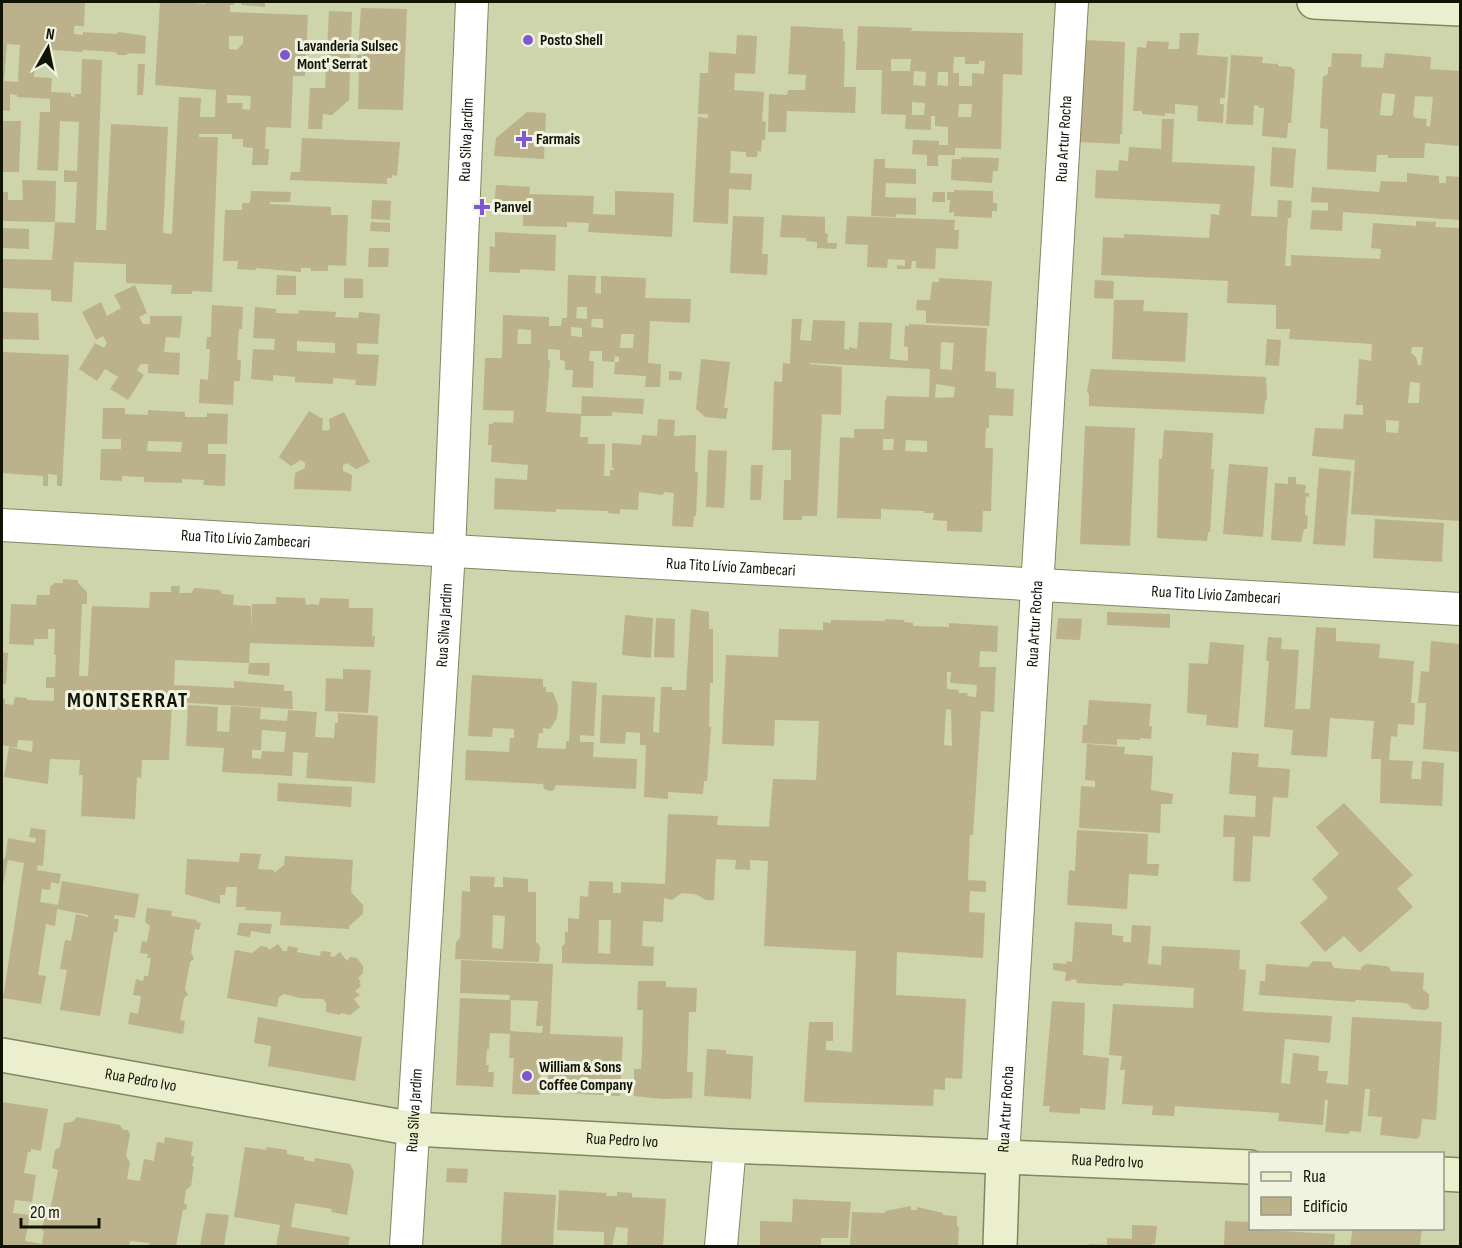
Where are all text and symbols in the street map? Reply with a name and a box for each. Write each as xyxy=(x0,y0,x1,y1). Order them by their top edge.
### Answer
north arrow xyxy=(18,18,78,78)
text: N xyxy=(44,25,56,45)
place label: Posto Shell xyxy=(540,31,603,50)
marker: Posto Shell xyxy=(521,33,535,47)
place label: Lavanderia Sulsec Mont' Serrat xyxy=(297,37,398,74)
marker: Lavanderia Sulsec Mont' Serrat xyxy=(278,48,292,62)
street label: Rua Artur Rocha xyxy=(1052,95,1076,183)
street label: Rua Silva Jardim xyxy=(455,97,477,182)
place label: Farmais xyxy=(536,130,580,149)
marker: Farmais xyxy=(517,132,531,146)
place label: Panvel xyxy=(494,198,531,217)
marker: Panvel xyxy=(475,200,489,214)
street label: Rua Tito Lívio Zambecari xyxy=(180,526,311,552)
street label: Rua Tito Lívio Zambecari xyxy=(666,554,796,580)
street label: Rua Artur Rocha xyxy=(1023,580,1047,668)
street label: Rua Tito Lívio Zambecari xyxy=(1151,582,1281,608)
street label: Rua Silva Jardim xyxy=(432,583,456,668)
district label: MONTSERRAT xyxy=(67,687,189,714)
place label: William & Sons Coffee Company xyxy=(539,1058,633,1095)
street label: Rua Pedro Ivo xyxy=(104,1064,178,1096)
street label: Rua Artur Rocha xyxy=(994,1065,1018,1153)
street label: Rua Silva Jardim xyxy=(402,1068,426,1153)
marker: William & Sons Coffee Company xyxy=(520,1069,534,1083)
street label: Rua Pedro Ivo xyxy=(586,1129,659,1152)
street label: Rua Pedro Ivo xyxy=(1071,1150,1144,1172)
legend xyxy=(1249,1152,1444,1230)
text: Rua xyxy=(1303,1166,1326,1187)
scale bar xyxy=(21,1191,99,1229)
text: Edifício xyxy=(1303,1196,1348,1217)
text: 20 m xyxy=(30,1202,60,1223)

